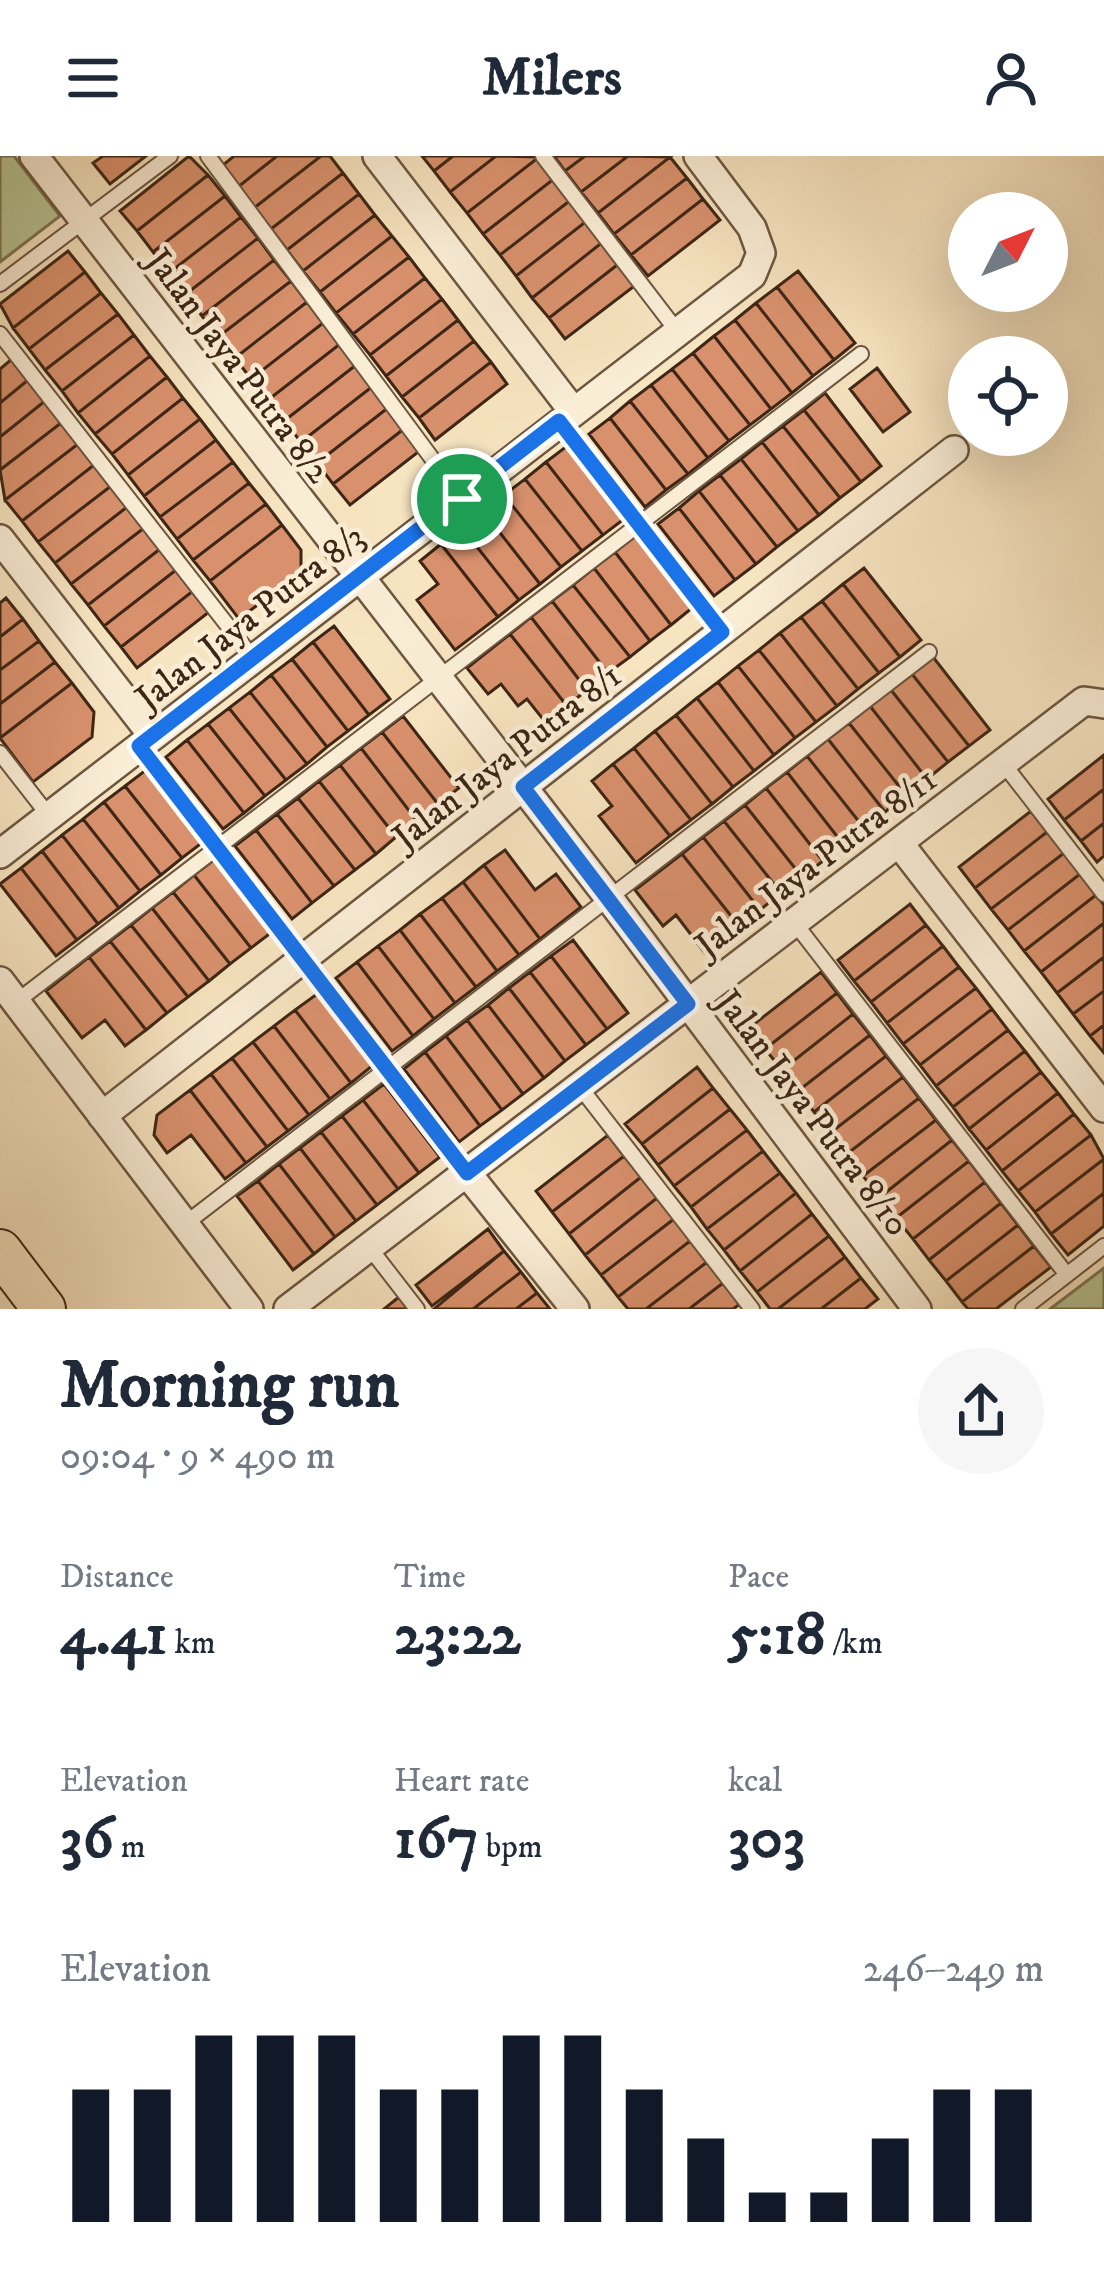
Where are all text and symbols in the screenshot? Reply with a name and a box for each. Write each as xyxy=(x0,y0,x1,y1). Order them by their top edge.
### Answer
icon: menu xyxy=(60,45,126,111)
text: Milers xyxy=(482,45,622,112)
icon: person xyxy=(978,45,1044,111)
north arrow xyxy=(948,192,1068,312)
map controls xyxy=(948,192,1068,456)
street label: Jalan Jaya Putra 8/2 xyxy=(133,238,341,493)
button: locate xyxy=(948,336,1068,456)
pin xyxy=(411,448,513,550)
icon: arrive xyxy=(429,466,495,532)
street label: Jalan Jaya Putra 8/3 xyxy=(125,515,374,723)
street label: Jalan Jaya Putra 8/1 xyxy=(382,654,631,862)
street label: Jalan Jaya Putra 8/11 xyxy=(684,758,946,970)
street label: Jalan Jaya Putra 8/10 xyxy=(703,979,919,1246)
text: Morning run xyxy=(60,1346,399,1428)
button: share xyxy=(918,1348,1044,1474)
text: 09:04 · 9 × 490 m xyxy=(60,1432,335,1481)
text: Distance xyxy=(60,1557,174,1598)
text: Time xyxy=(394,1557,466,1598)
text: Pace xyxy=(728,1557,789,1598)
text: 4.41 xyxy=(60,1598,167,1673)
text: 23:22 xyxy=(394,1598,520,1673)
text: 5:18 xyxy=(728,1598,826,1673)
text: km xyxy=(167,1623,216,1664)
text: /km xyxy=(826,1623,883,1664)
text: Elevation xyxy=(60,1761,188,1802)
text: Heart rate xyxy=(394,1761,529,1802)
text: kcal xyxy=(728,1761,782,1802)
text: 36 xyxy=(60,1802,114,1877)
text: 167 xyxy=(394,1802,479,1877)
text: 303 xyxy=(728,1802,805,1877)
text: m xyxy=(114,1827,146,1868)
text: bpm xyxy=(479,1827,543,1868)
text: Elevation xyxy=(60,1945,211,1994)
text: 246–249 m xyxy=(863,1945,1044,1994)

